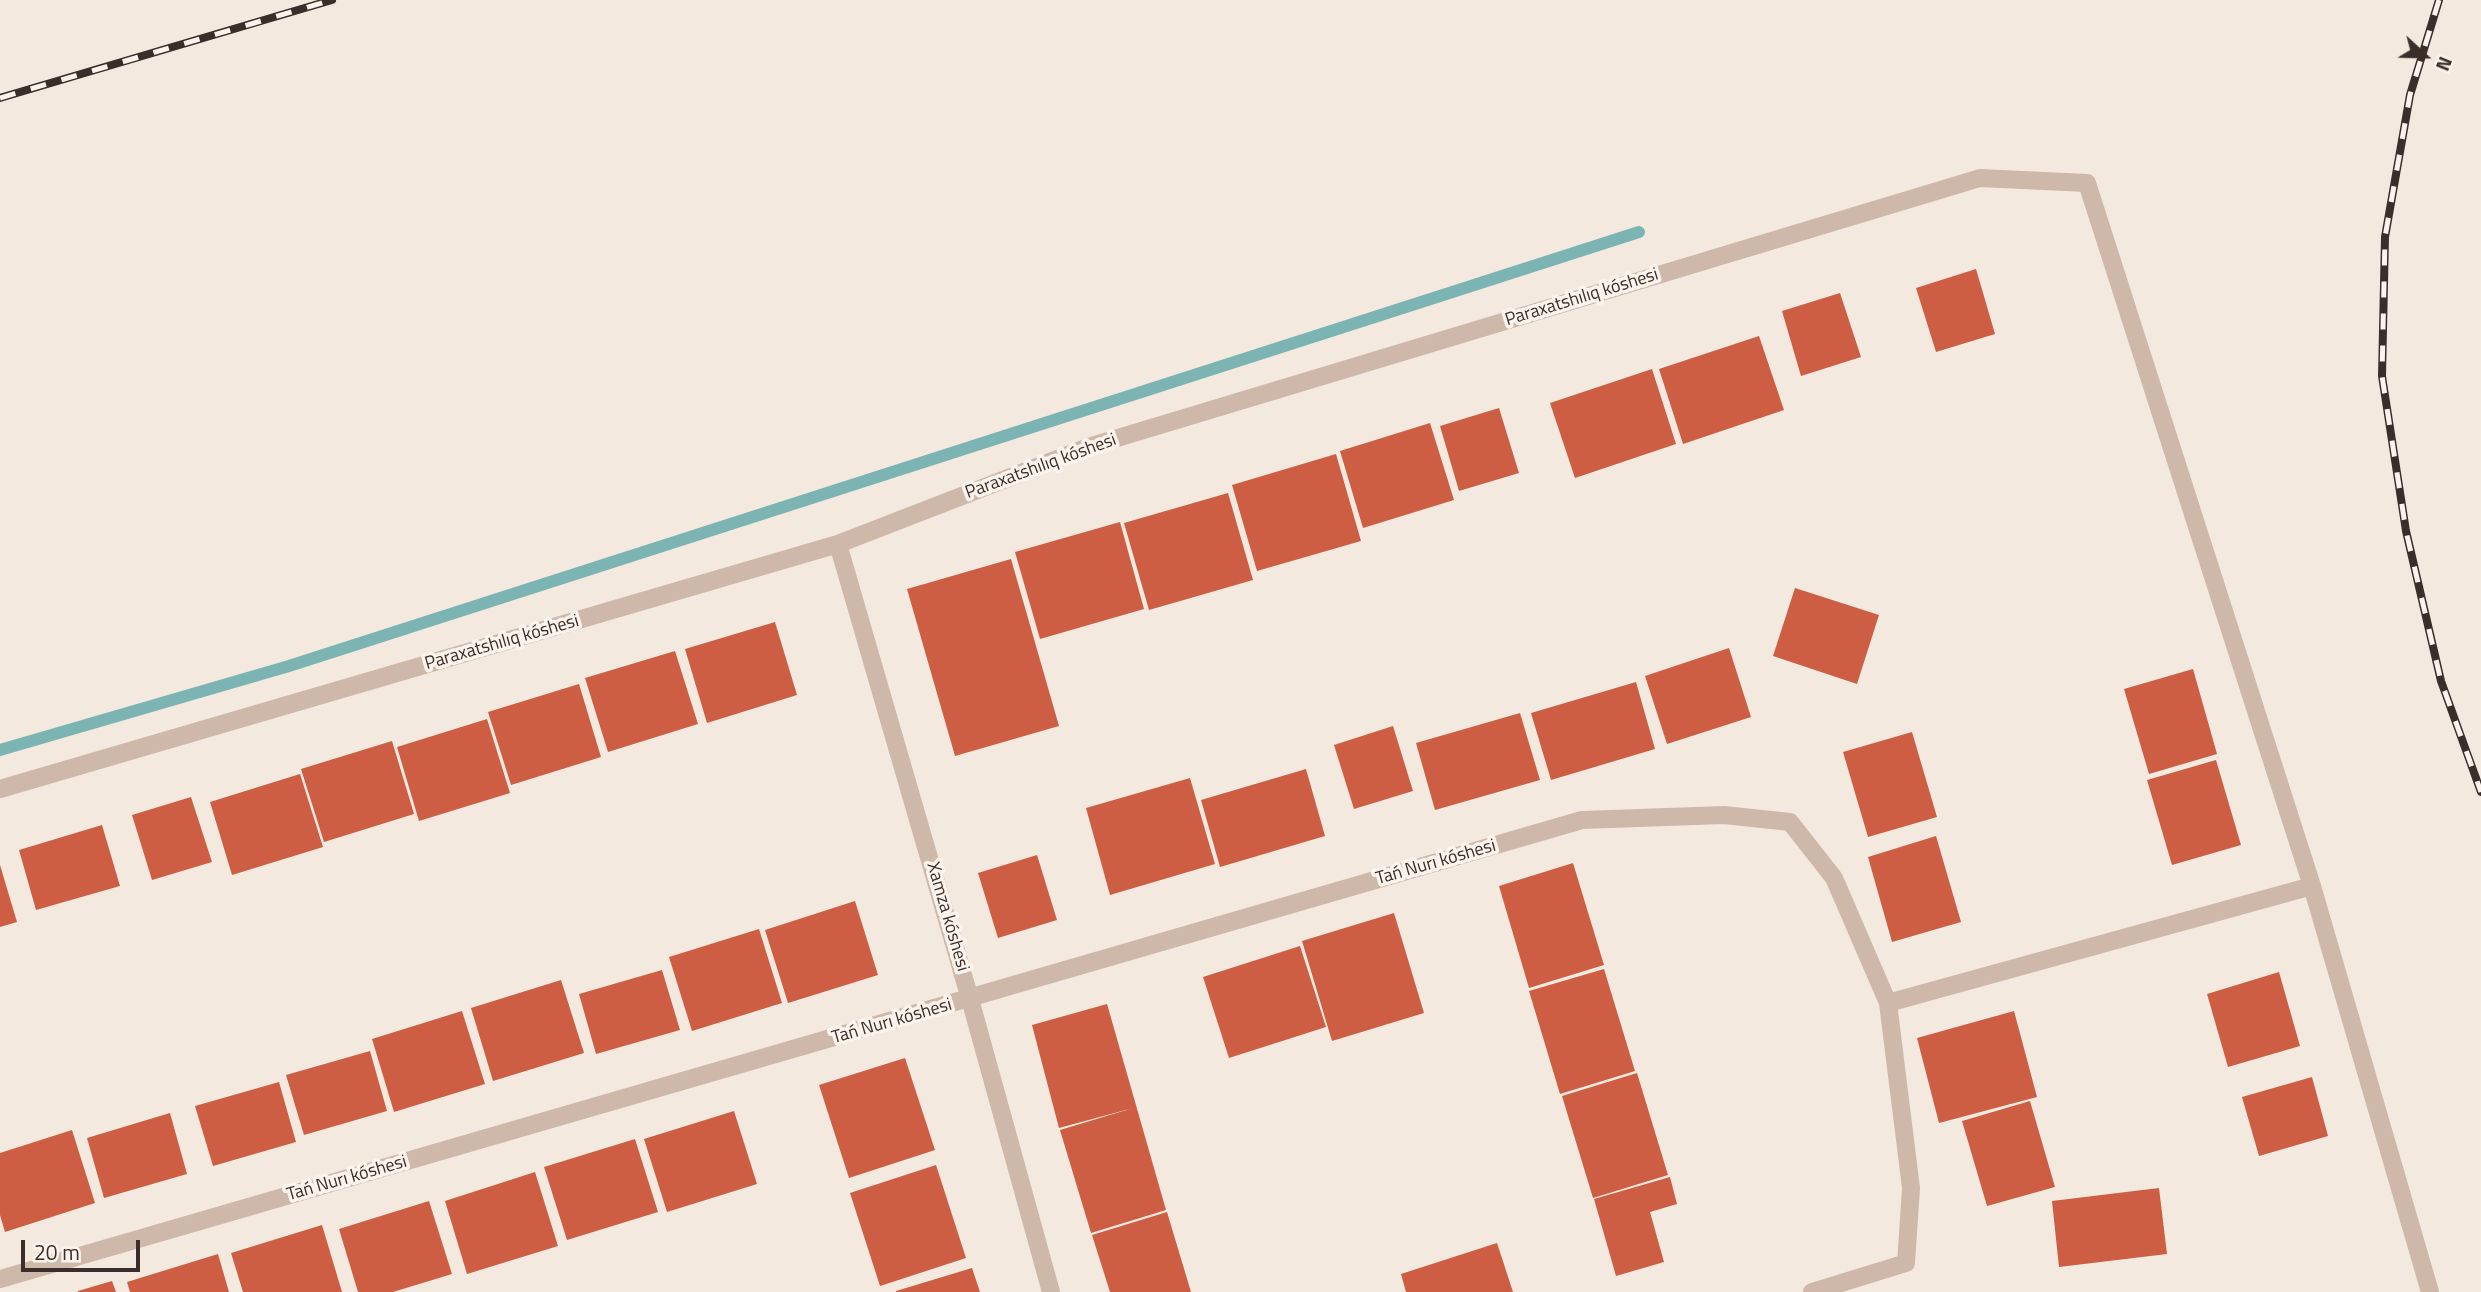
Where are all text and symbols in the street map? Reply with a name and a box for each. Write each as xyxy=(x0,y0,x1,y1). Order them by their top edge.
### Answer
north arrow xyxy=(2390,21,2460,91)
text: N xyxy=(2429,53,2461,76)
street label: Paraxatshılıq kóshesi xyxy=(1503,264,1661,332)
street label: Paraxatshılıq kóshesi xyxy=(963,430,1119,504)
street label: Paraxatshılıq kóshesi xyxy=(423,611,581,675)
street label: Tań Nurı kóshesi xyxy=(1374,836,1498,890)
street label: Xamza kóshesi xyxy=(921,860,973,974)
street label: Tań Nurı kóshesi xyxy=(830,995,954,1049)
street label: Tań Nurı kóshesi xyxy=(285,1152,409,1206)
scale bar xyxy=(24,1226,144,1270)
text: 20 m xyxy=(34,1236,80,1268)

